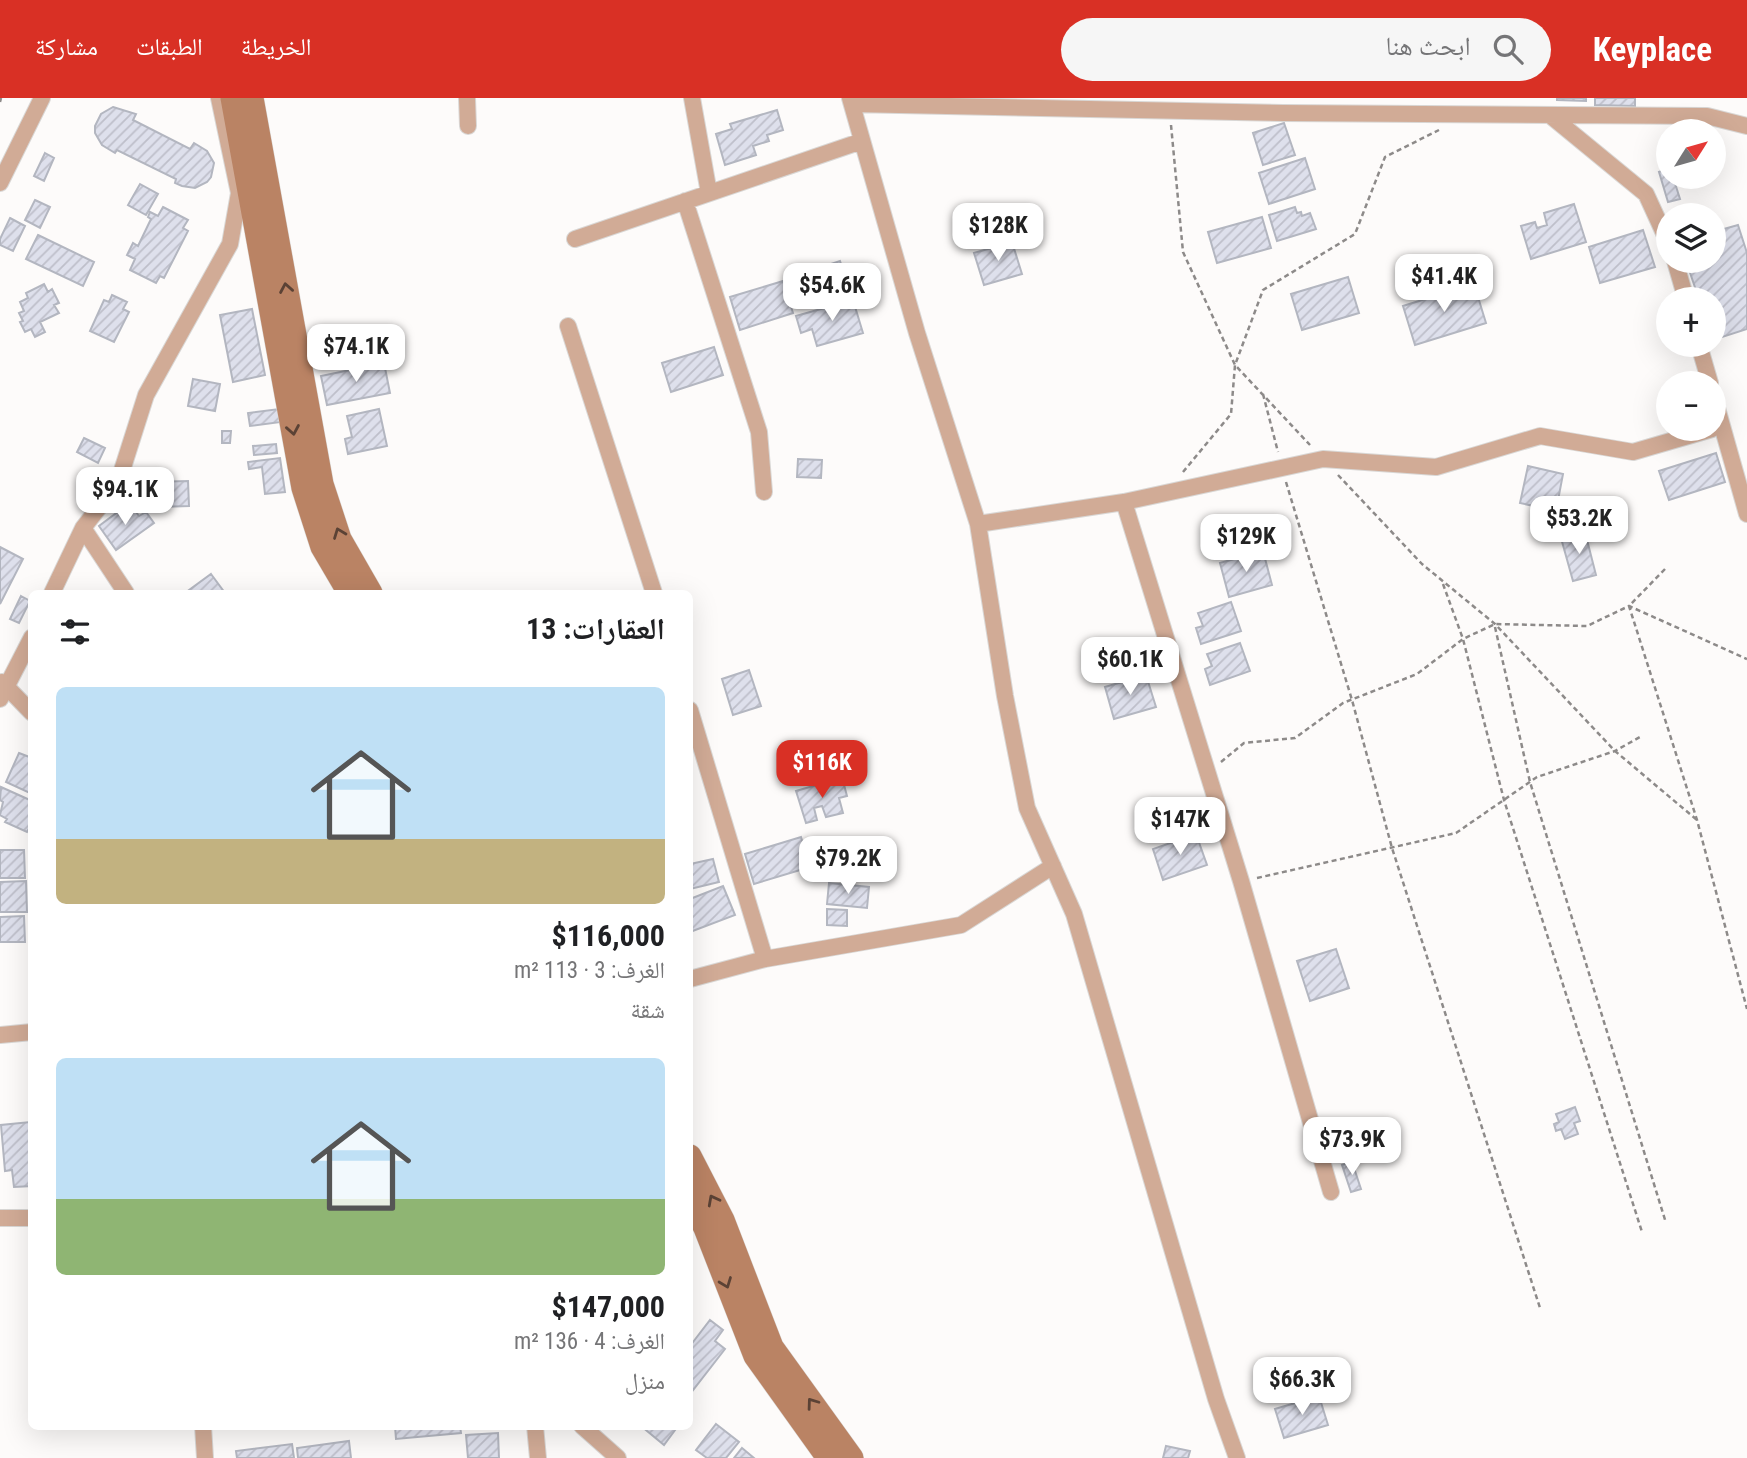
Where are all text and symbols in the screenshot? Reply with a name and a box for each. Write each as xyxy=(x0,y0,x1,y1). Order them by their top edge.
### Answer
search box xyxy=(1061,18,1551,81)
icon: search xyxy=(1489,30,1527,68)
text: Keyplace xyxy=(1593,30,1712,69)
text: ابحث هنا xyxy=(1385,31,1471,61)
text: مشاركة xyxy=(35,33,98,61)
text: الطبقات xyxy=(136,33,203,61)
text: الخريطة xyxy=(241,33,311,61)
north arrow xyxy=(1656,119,1726,189)
map controls xyxy=(1656,119,1726,441)
button: layers xyxy=(1656,203,1726,273)
pin: $128K xyxy=(949,204,1047,263)
text: $128K xyxy=(968,212,1028,239)
pin: $41.4K xyxy=(1387,254,1501,314)
text: $41.4K xyxy=(1411,263,1477,290)
pin: $54.6K xyxy=(775,264,889,323)
text: $54.6K xyxy=(799,272,865,299)
one-way arrow xyxy=(280,282,295,294)
button: + xyxy=(1656,287,1726,357)
pin: $74.1K xyxy=(299,324,413,384)
text: $74.1K xyxy=(323,333,389,360)
button: − xyxy=(1656,371,1726,441)
one-way arrow xyxy=(284,424,299,436)
pin: $94.1K xyxy=(68,468,182,527)
text: $94.1K xyxy=(92,476,158,503)
pin: $53.2K xyxy=(1522,496,1636,556)
text: $53.2K xyxy=(1546,505,1612,532)
pin: $129K xyxy=(1197,514,1295,574)
text: $129K xyxy=(1216,523,1276,550)
one-way arrow xyxy=(333,528,347,540)
text: العقارات: 13 xyxy=(526,611,665,646)
icon: filters xyxy=(56,613,94,651)
pin: $60.1K xyxy=(1073,638,1187,697)
text: $60.1K xyxy=(1097,646,1163,673)
icon: home xyxy=(298,732,424,858)
pin: $116K xyxy=(773,740,871,800)
text: $116K xyxy=(792,749,852,776)
pin: $147K xyxy=(1131,798,1229,857)
text: $147K xyxy=(1150,806,1210,833)
pin: $79.2K xyxy=(791,836,905,896)
text: $79.2K xyxy=(815,845,881,872)
text: $116,000 xyxy=(552,918,665,953)
text: الغرف: 3 · 113 m² xyxy=(514,957,665,984)
text: شقة xyxy=(631,997,665,1024)
icon: home xyxy=(298,1103,424,1229)
pin: $73.9K xyxy=(1295,1118,1409,1177)
text: $73.9K xyxy=(1319,1126,1385,1153)
one-way arrow xyxy=(707,1195,721,1207)
one-way arrow xyxy=(718,1277,732,1289)
text: $147,000 xyxy=(552,1289,665,1324)
text: الغرف: 4 · 136 m² xyxy=(514,1328,665,1355)
pin: $66.3K xyxy=(1245,1358,1359,1417)
text: $66.3K xyxy=(1269,1366,1335,1393)
text: منزل xyxy=(625,1368,665,1395)
one-way arrow xyxy=(808,1398,820,1411)

